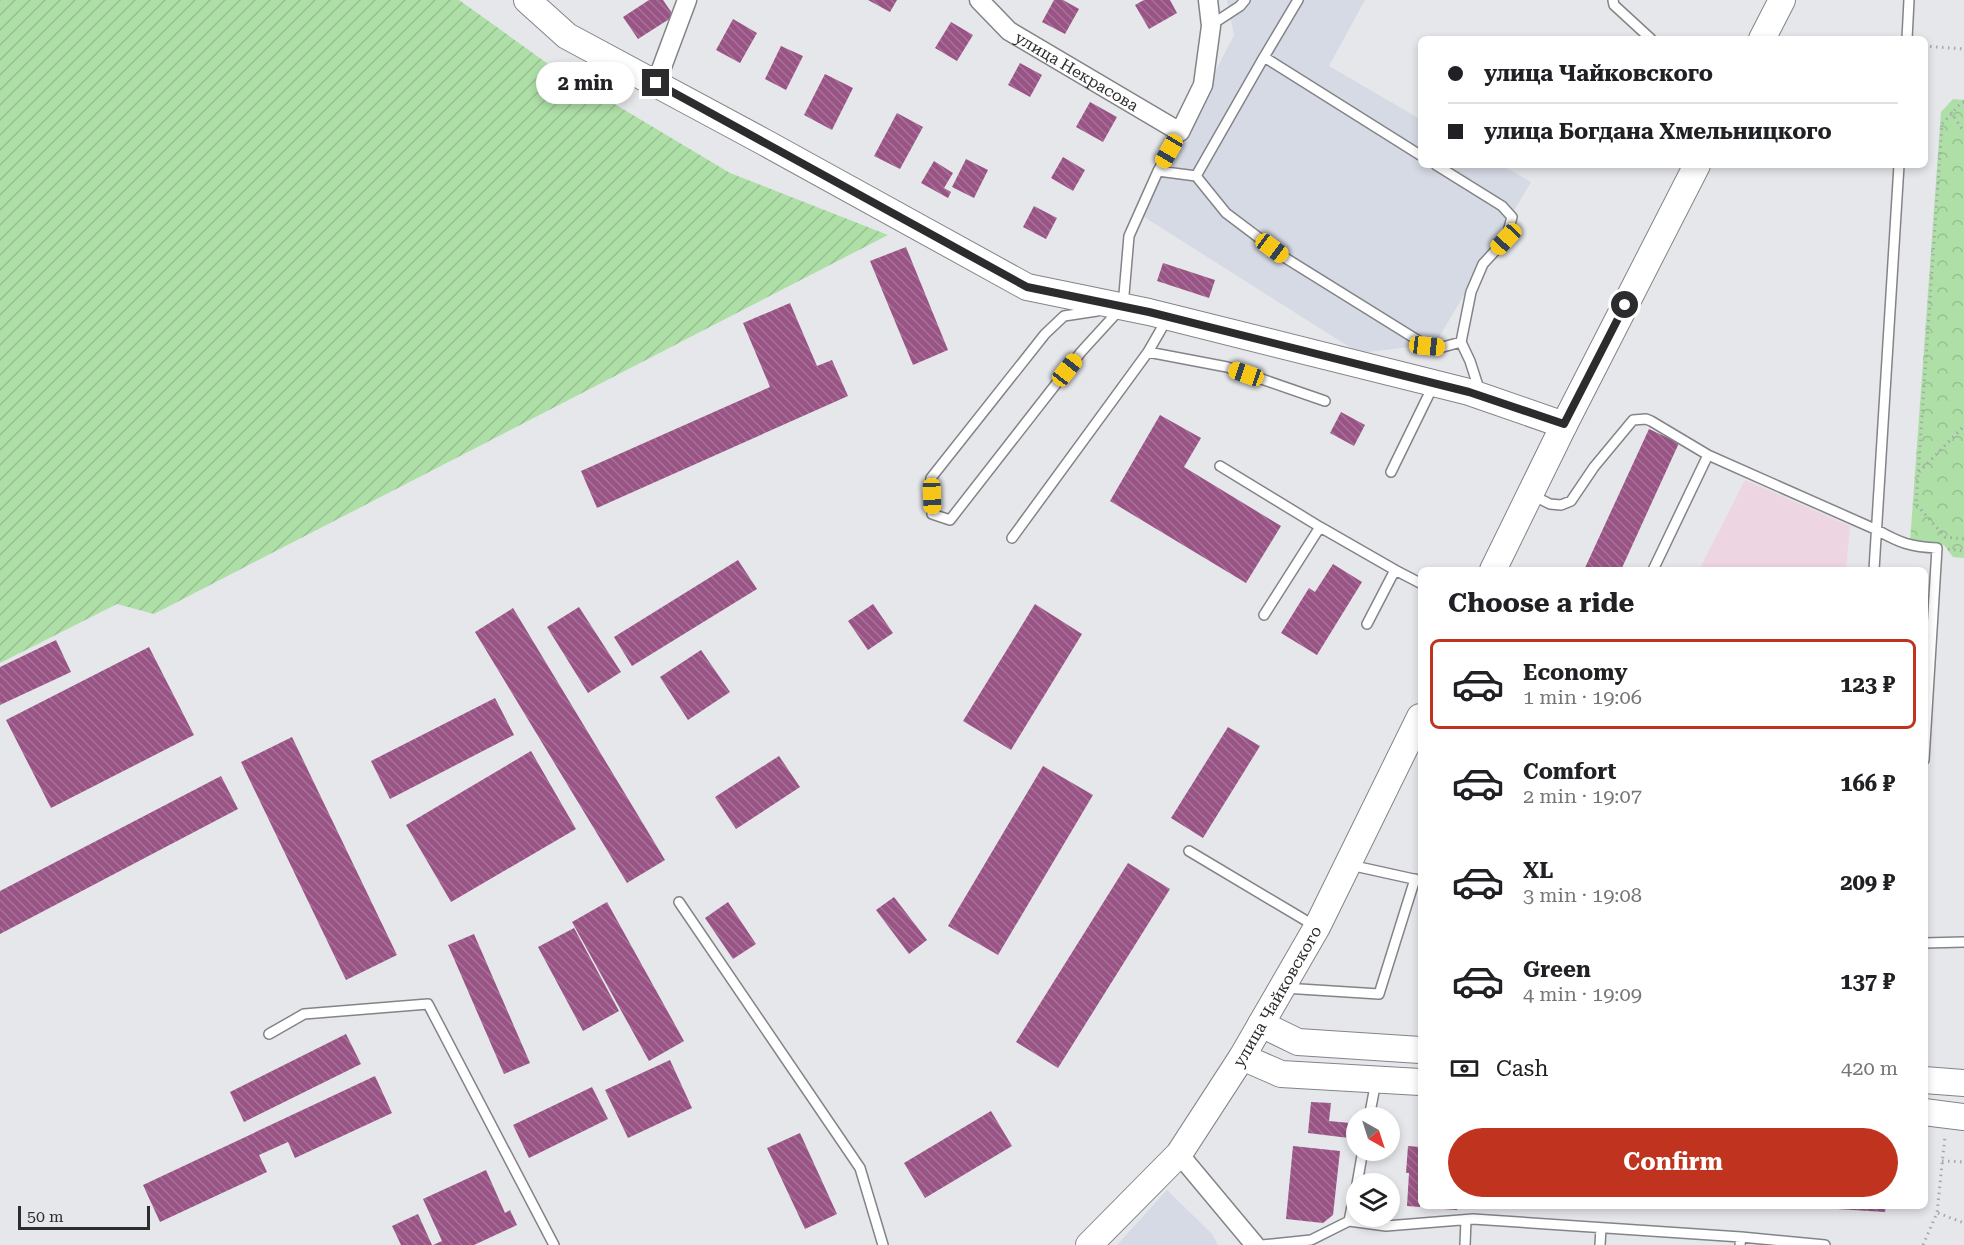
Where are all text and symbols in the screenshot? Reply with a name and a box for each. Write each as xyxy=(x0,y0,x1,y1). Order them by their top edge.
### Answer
street label: улица Некрасова xyxy=(1012,27,1142,115)
text: улица Чайковского xyxy=(1484,61,1713,86)
callout: 2 min xyxy=(536,62,635,104)
route end xyxy=(642,69,669,96)
text: 2 min xyxy=(558,71,613,95)
text: улица Богдана Хмельницкого xyxy=(1484,119,1832,144)
car xyxy=(1152,131,1186,171)
car xyxy=(1487,220,1525,258)
car xyxy=(1252,230,1292,266)
route start xyxy=(1611,291,1638,318)
car xyxy=(1408,335,1446,357)
car xyxy=(1049,350,1085,390)
car xyxy=(1226,360,1266,388)
car xyxy=(922,478,942,514)
text: Choose a ride xyxy=(1448,587,1634,619)
icon: car xyxy=(1451,657,1505,711)
text: Economy xyxy=(1523,660,1627,685)
text: 123 ₽ xyxy=(1840,672,1895,697)
text: 1 min · 19:06 xyxy=(1523,685,1642,709)
icon: car xyxy=(1451,756,1505,810)
text: Comfort xyxy=(1523,759,1616,784)
text: 166 ₽ xyxy=(1840,771,1895,796)
text: 2 min · 19:07 xyxy=(1523,784,1642,808)
icon: car xyxy=(1451,855,1505,909)
text: XL xyxy=(1523,858,1553,883)
text: 209 ₽ xyxy=(1840,870,1895,895)
text: 3 min · 19:08 xyxy=(1523,883,1642,907)
street label: улица Чайковского xyxy=(1229,922,1325,1070)
icon: car xyxy=(1451,954,1505,1008)
text: Green xyxy=(1523,957,1591,982)
text: 137 ₽ xyxy=(1840,969,1895,994)
text: 4 min · 19:09 xyxy=(1523,982,1642,1006)
icon: cash xyxy=(1448,1052,1481,1085)
text: Cash xyxy=(1496,1056,1548,1081)
text: 420 m xyxy=(1841,1056,1898,1080)
north arrow xyxy=(1346,1107,1400,1161)
map controls xyxy=(1346,1107,1400,1227)
button: Confirm xyxy=(1448,1128,1898,1197)
button: layers xyxy=(1346,1173,1400,1227)
scale bar xyxy=(18,1203,150,1230)
text: 50 m xyxy=(27,1207,64,1226)

